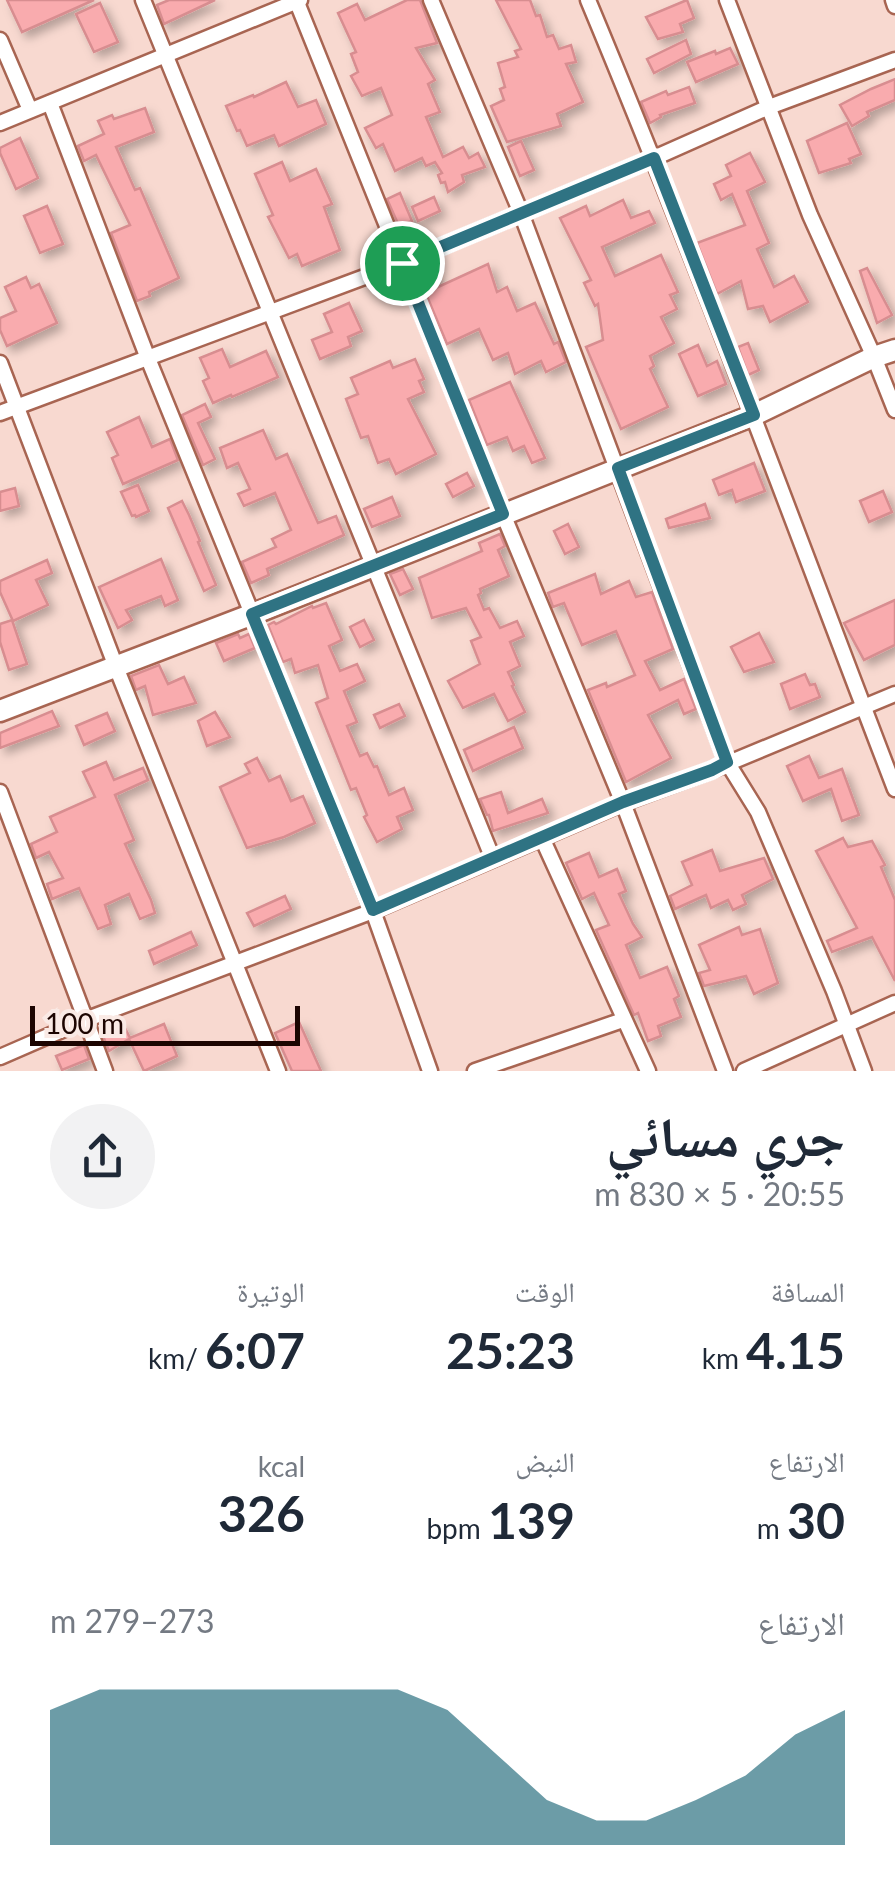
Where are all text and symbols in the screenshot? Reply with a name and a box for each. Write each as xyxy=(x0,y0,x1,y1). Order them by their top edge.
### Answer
pin xyxy=(360,221,445,306)
icon: arrive xyxy=(375,236,430,291)
scale bar xyxy=(30,1001,300,1046)
text: 100 m xyxy=(45,1006,124,1040)
text: جري مسائي xyxy=(606,1103,845,1169)
button: share xyxy=(50,1104,155,1209)
text: 20:55 · 5 × 830 m xyxy=(594,1174,845,1213)
text: الوتيرة xyxy=(237,1274,305,1308)
text: الوقت xyxy=(515,1274,575,1308)
text: المسافة xyxy=(771,1274,845,1308)
text: 6:07 xyxy=(205,1320,305,1380)
text: 25:23 xyxy=(446,1320,575,1380)
text: 4.15 xyxy=(746,1320,845,1380)
text: /km xyxy=(148,1341,205,1375)
text: km xyxy=(702,1341,746,1375)
text: النبض xyxy=(515,1444,575,1478)
text: الارتفاع xyxy=(769,1444,845,1478)
text: kcal xyxy=(258,1449,305,1483)
text: 326 xyxy=(218,1483,305,1543)
text: 139 xyxy=(488,1490,575,1550)
text: 30 xyxy=(787,1490,845,1550)
text: bpm xyxy=(426,1511,488,1545)
text: m xyxy=(757,1511,787,1545)
text: 273–279 m xyxy=(50,1601,214,1640)
text: الارتفاع xyxy=(758,1603,845,1642)

